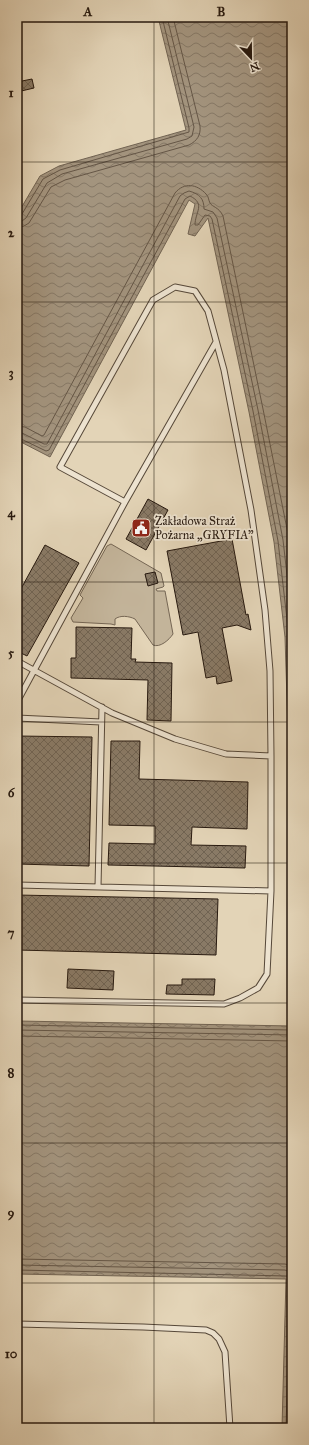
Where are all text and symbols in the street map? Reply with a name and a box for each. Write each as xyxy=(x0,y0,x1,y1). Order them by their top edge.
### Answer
text: A xyxy=(83,4,93,20)
text: B xyxy=(217,4,226,20)
north arrow xyxy=(231,38,271,78)
text: N xyxy=(247,59,261,75)
text: 1 xyxy=(8,85,14,101)
text: 2 xyxy=(8,225,15,241)
text: 3 xyxy=(8,365,14,381)
text: 4 xyxy=(7,505,15,521)
place label: Zakładowa Straż Pożarna „GRYFIA” xyxy=(155,514,254,542)
public building icon: Zakładowa Straż Pożarna „GRYFIA” xyxy=(130,517,152,539)
text: 5 xyxy=(8,645,15,661)
text: 6 xyxy=(8,785,16,801)
text: 7 xyxy=(8,925,15,941)
text: 8 xyxy=(8,1065,15,1081)
text: 9 xyxy=(8,1205,15,1221)
text: 10 xyxy=(5,1346,18,1362)

